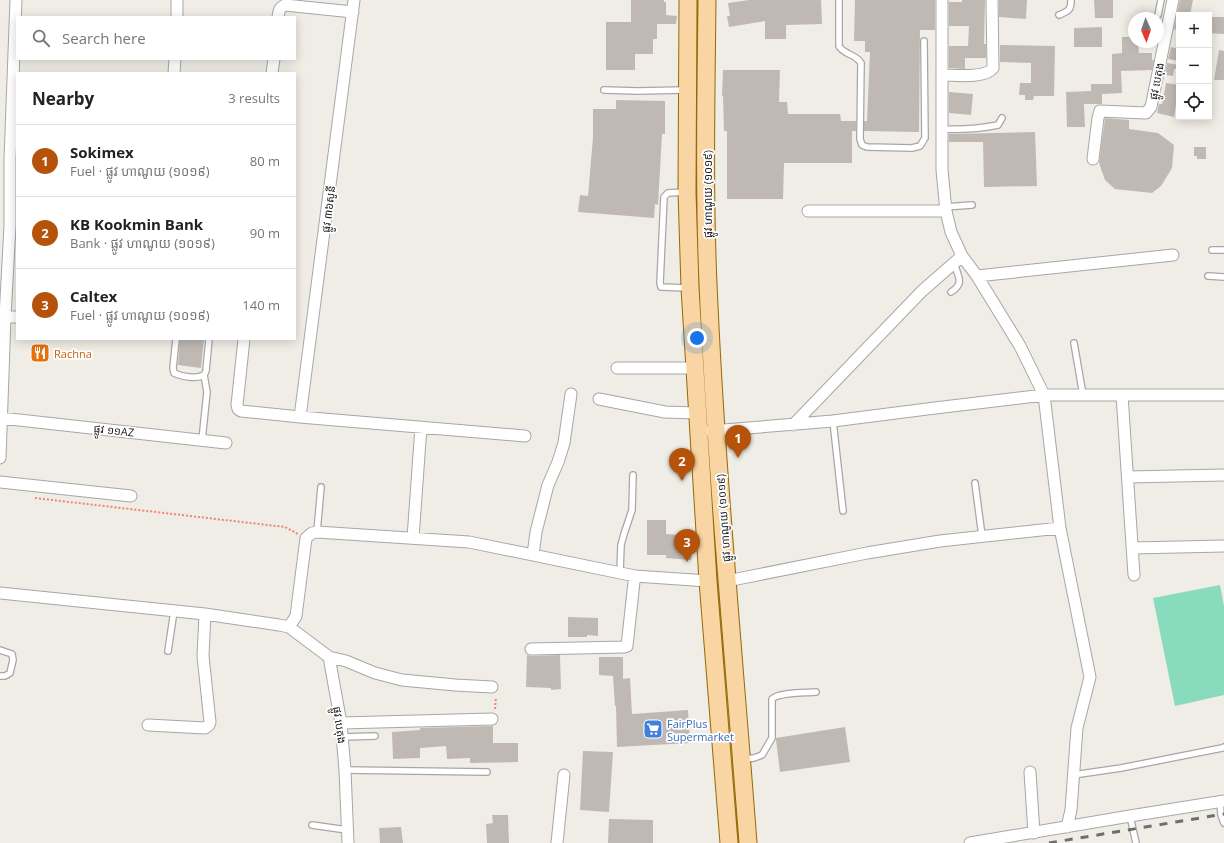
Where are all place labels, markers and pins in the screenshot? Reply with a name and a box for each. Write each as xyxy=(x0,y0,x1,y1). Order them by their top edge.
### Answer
restaurant icon: Rachna xyxy=(29,342,51,364)
place label: Rachna xyxy=(54,346,92,361)
pin: 1 xyxy=(725,425,751,458)
pin: 2 xyxy=(669,448,695,481)
pin: 3 xyxy=(674,529,700,562)
place label: FairPlus Supermarket xyxy=(667,716,734,744)
supermarket icon: FairPlus Supermarket xyxy=(642,718,664,740)

